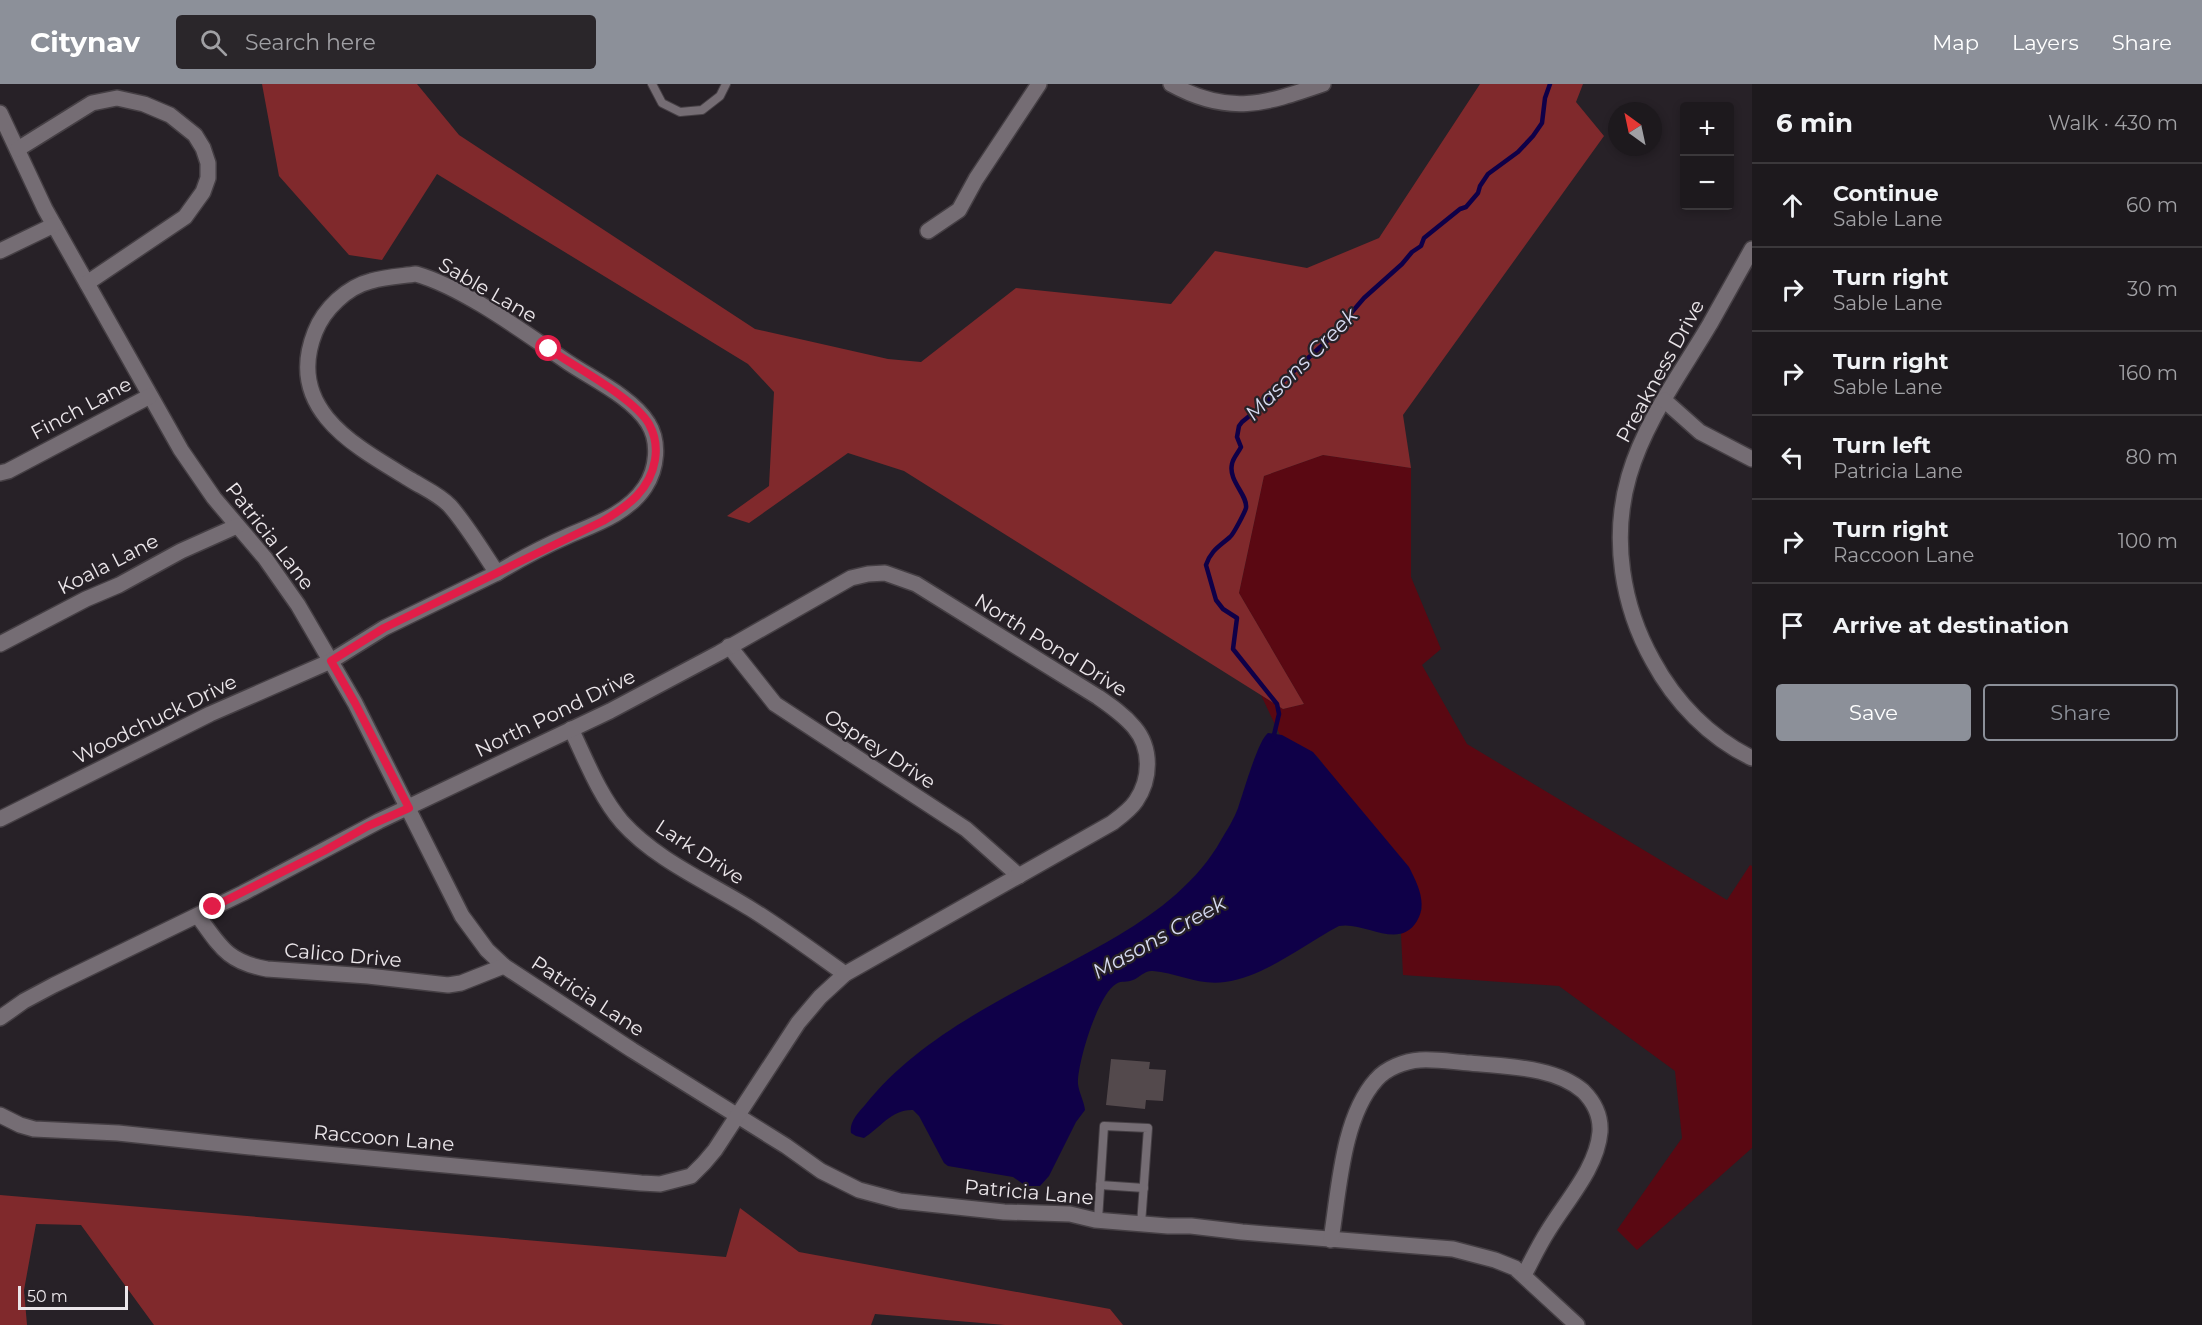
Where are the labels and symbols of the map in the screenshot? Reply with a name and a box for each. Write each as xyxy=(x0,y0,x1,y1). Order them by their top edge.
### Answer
north arrow xyxy=(1608,102,1662,156)
street label: Sable Lane xyxy=(435,252,541,328)
street label: Preakness Drive xyxy=(1611,295,1709,447)
water label: Masons Creek xyxy=(1240,301,1364,425)
route start xyxy=(535,335,561,361)
street label: Finch Lane xyxy=(27,371,135,445)
street label: Patricia Lane xyxy=(221,477,319,595)
street label: Koala Lane xyxy=(54,528,162,600)
street label: North Pond Drive xyxy=(970,588,1132,702)
street label: North Pond Drive xyxy=(471,664,639,762)
street label: Woodchuck Drive xyxy=(70,669,240,769)
street label: Osprey Drive xyxy=(820,704,940,794)
street label: Lark Drive xyxy=(651,814,749,890)
water label: Masons Creek xyxy=(1088,889,1231,984)
route end xyxy=(199,893,225,919)
street label: Calico Drive xyxy=(283,938,403,972)
street label: Patricia Lane xyxy=(527,951,649,1041)
street label: Raccoon Lane xyxy=(313,1120,455,1156)
street label: Patricia Lane xyxy=(963,1174,1095,1210)
scale bar xyxy=(18,1283,128,1310)

